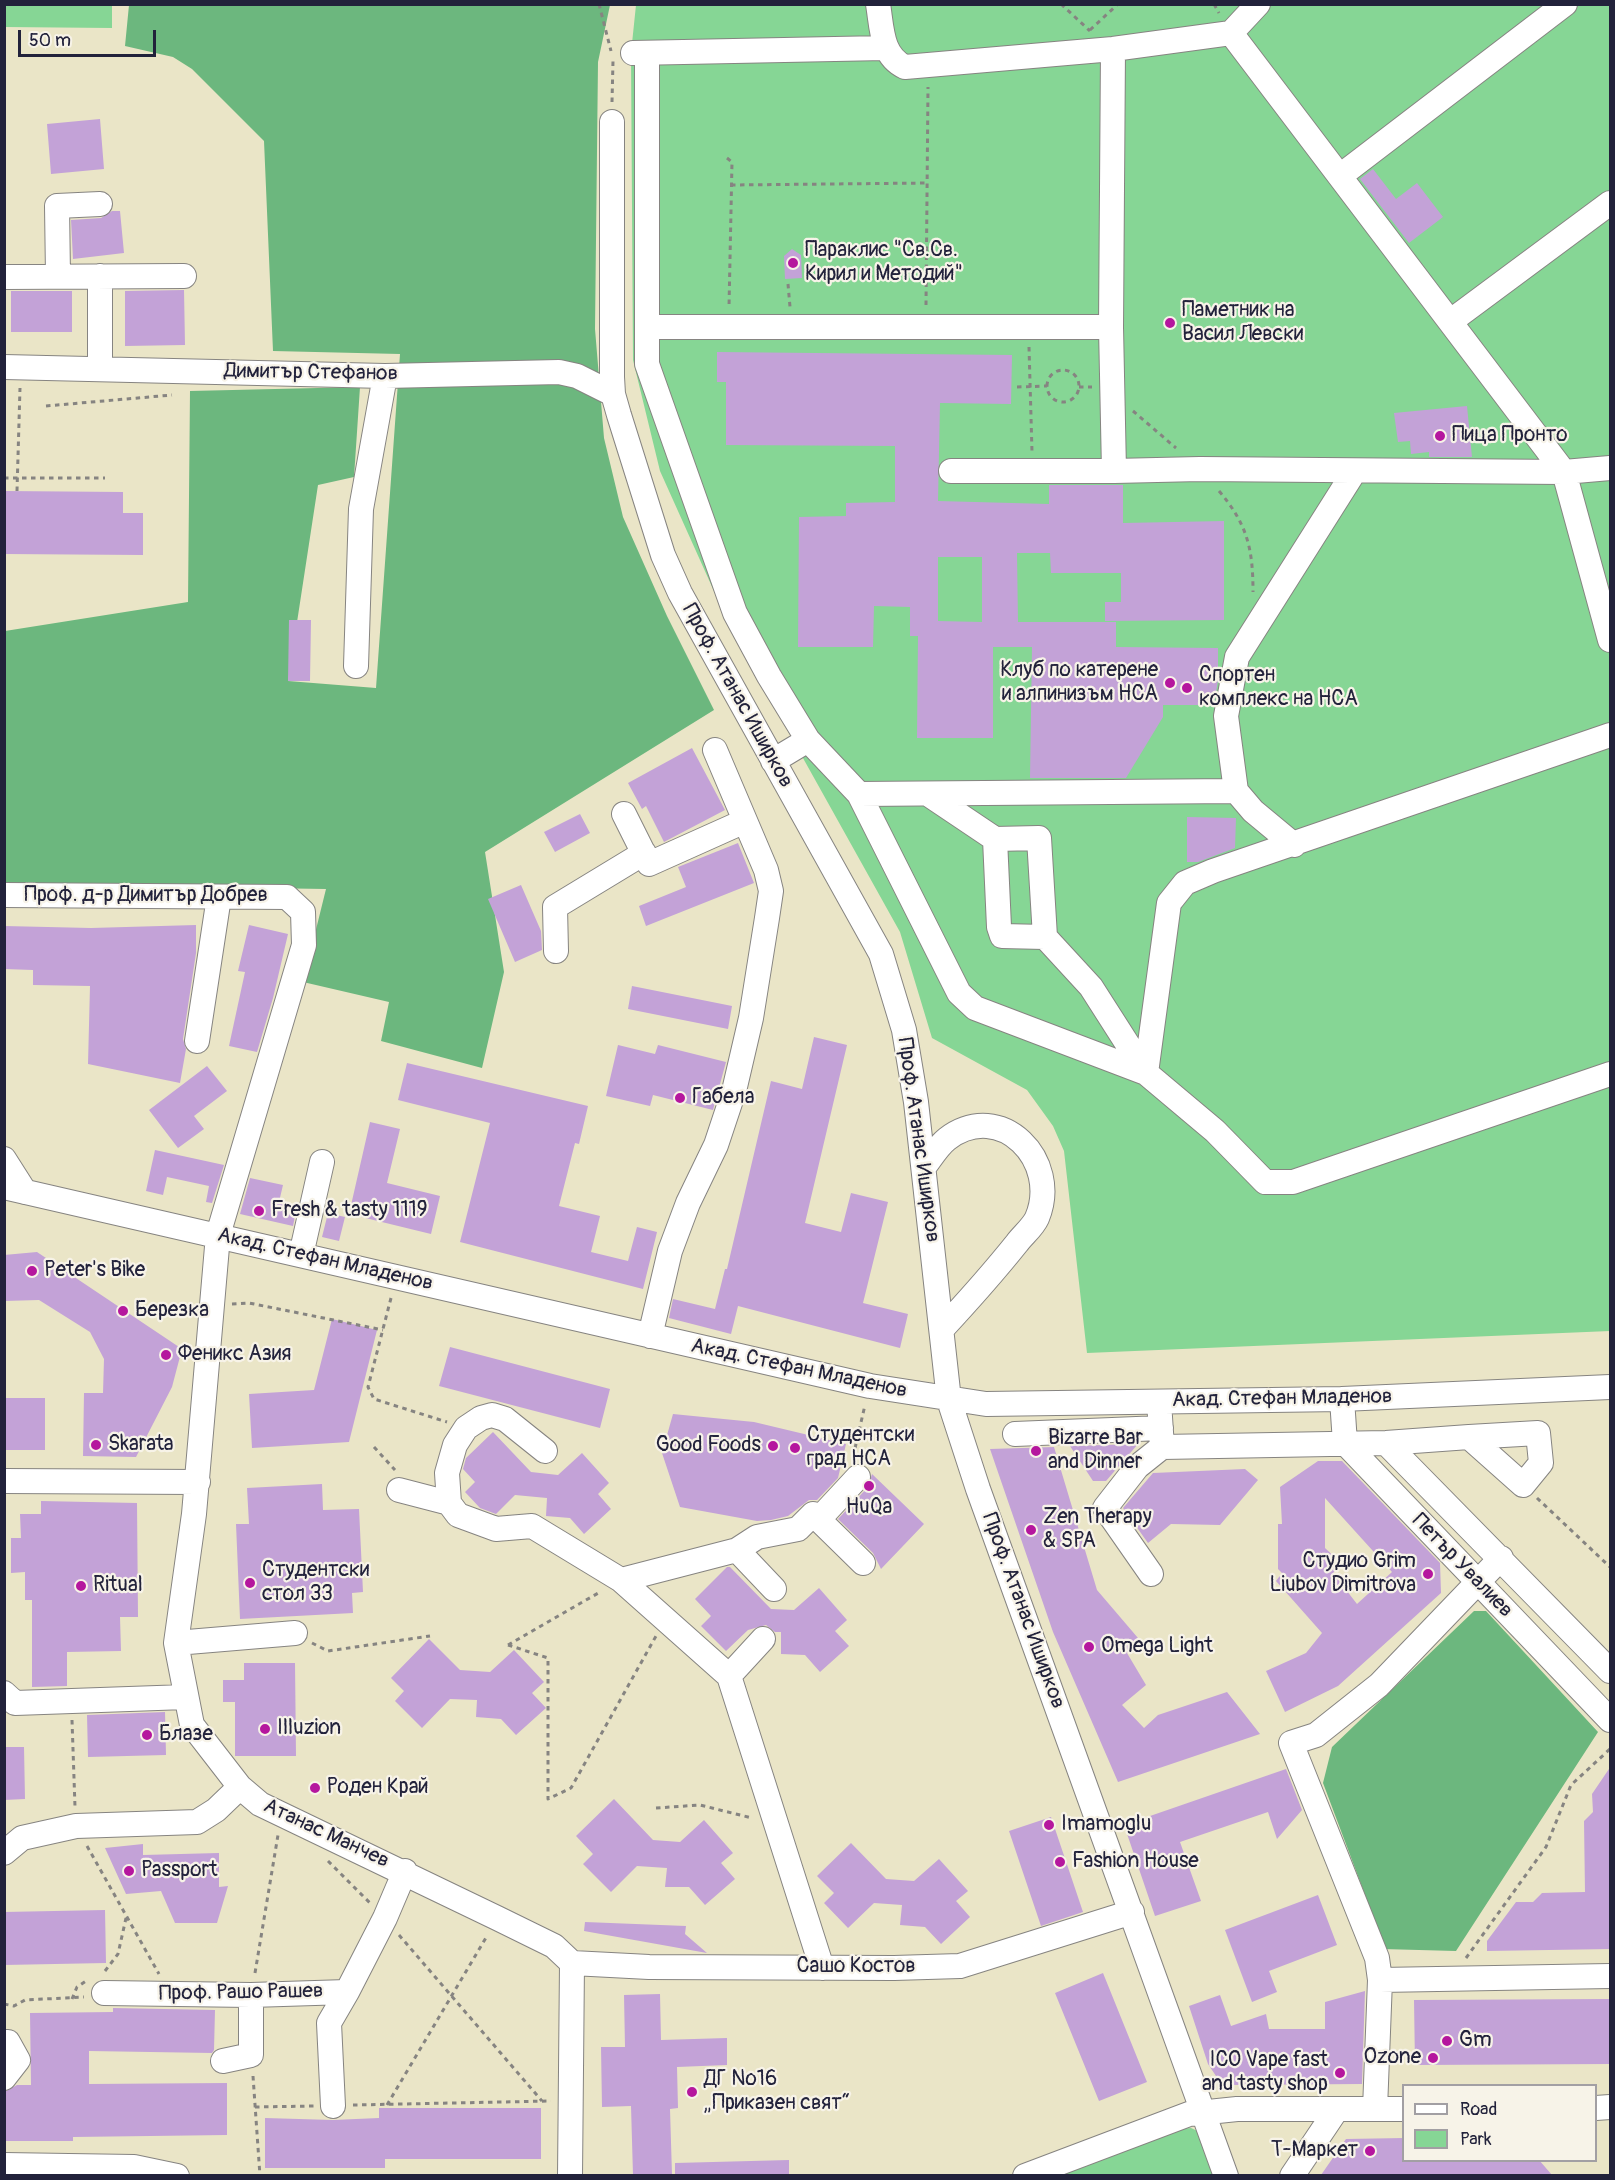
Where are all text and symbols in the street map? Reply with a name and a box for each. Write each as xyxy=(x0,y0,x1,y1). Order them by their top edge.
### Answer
scale bar xyxy=(21,18,159,56)
text: 50 m xyxy=(29,29,71,52)
place label: Параклис "Св.Св. Кирил и Методий" xyxy=(805,238,963,288)
marker: Параклис "Св.Св. Кирил и Методий" xyxy=(786,256,800,270)
place label: Паметник на Васил Левски xyxy=(1182,298,1303,348)
marker: Паметник на Васил Левски xyxy=(1163,316,1177,330)
street label: Димитър Стефанов xyxy=(224,359,398,387)
place label: Пица Пронто xyxy=(1452,423,1567,449)
marker: Пица Пронто xyxy=(1433,429,1447,443)
street label: Проф. Атанас Иширков xyxy=(676,600,798,792)
place label: Клуб по катерене и алпинизъм НСА xyxy=(1000,658,1158,708)
place label: Спортен комплекс на НСА xyxy=(1199,663,1358,713)
marker: Клуб по катерене и алпинизъм НСА xyxy=(1163,676,1177,690)
marker: Спортен комплекс на НСА xyxy=(1180,681,1194,695)
street label: Проф. д-р Димитър Добрев xyxy=(24,883,268,909)
street label: Проф. Атанас Иширков xyxy=(891,1036,945,1244)
place label: Габела xyxy=(692,1085,754,1111)
marker: Габела xyxy=(673,1091,687,1105)
place label: Fresh & tasty 1119 xyxy=(271,1198,428,1224)
marker: Fresh & tasty 1119 xyxy=(252,1204,266,1218)
street label: Акад. Стефан Младенов xyxy=(215,1223,435,1297)
place label: Peter's Bike xyxy=(44,1258,145,1284)
marker: Peter's Bike xyxy=(25,1264,39,1278)
place label: Березка xyxy=(135,1298,209,1324)
marker: Березка xyxy=(116,1304,130,1318)
street label: Акад. Стефан Младенов xyxy=(689,1334,909,1404)
place label: Феникс Азия xyxy=(178,1342,291,1368)
marker: Феникс Азия xyxy=(159,1348,173,1362)
street label: Акад. Стефан Младенов xyxy=(1172,1384,1392,1414)
place label: Студентски град НСА xyxy=(807,1423,914,1473)
place label: Bizarre Bar and Dinner xyxy=(1048,1426,1143,1476)
place label: Skarata xyxy=(108,1432,174,1458)
place label: Good Foods xyxy=(656,1433,761,1459)
marker: Skarata xyxy=(89,1438,103,1452)
marker: Good Foods xyxy=(766,1439,780,1453)
marker: Студентски град НСА xyxy=(788,1441,802,1455)
marker: Bizarre Bar and Dinner xyxy=(1029,1444,1043,1458)
marker: HuQa xyxy=(862,1479,876,1493)
place label: HuQa xyxy=(846,1495,892,1521)
place label: Zen Therapy & SPA xyxy=(1043,1505,1152,1555)
street label: Петър Увалиев xyxy=(1406,1509,1518,1623)
street label: Проф. Атанас Иширков xyxy=(976,1510,1070,1712)
marker: Zen Therapy & SPA xyxy=(1024,1523,1038,1537)
place label: Студио Grim Liubov Dimitrova xyxy=(1269,1549,1416,1599)
place label: Студентски стол 33 xyxy=(262,1558,369,1608)
marker: Студио Grim Liubov Dimitrova xyxy=(1421,1567,1435,1581)
place label: Ritual xyxy=(93,1573,143,1599)
marker: Студентски стол 33 xyxy=(243,1576,257,1590)
marker: Ritual xyxy=(74,1579,88,1593)
place label: Omega Light xyxy=(1101,1634,1213,1660)
marker: Omega Light xyxy=(1082,1640,1096,1654)
place label: Illuzion xyxy=(277,1716,341,1742)
place label: Блазе xyxy=(159,1722,213,1748)
marker: Illuzion xyxy=(258,1722,272,1736)
marker: Блазе xyxy=(140,1728,154,1742)
place label: Роден Край xyxy=(327,1775,429,1801)
marker: Роден Край xyxy=(308,1781,322,1795)
street label: Атанас Манчев xyxy=(259,1794,393,1874)
place label: Imamoglu xyxy=(1061,1812,1151,1838)
marker: Imamoglu xyxy=(1042,1818,1056,1832)
place label: Fashion House xyxy=(1072,1849,1199,1875)
marker: Fashion House xyxy=(1053,1855,1067,1869)
place label: Passport xyxy=(141,1858,217,1884)
marker: Passport xyxy=(122,1864,136,1878)
street label: Сашо Костов xyxy=(796,1954,916,1980)
street label: Проф. Рашо Рашев xyxy=(159,1979,323,2007)
place label: Gm xyxy=(1459,2028,1492,2054)
marker: Gm xyxy=(1440,2034,1454,2048)
place label: Ozone xyxy=(1363,2045,1421,2071)
place label: ICO Vape fast and tasty shop xyxy=(1202,2048,1328,2098)
marker: Ozone xyxy=(1426,2051,1440,2065)
marker: ICO Vape fast and tasty shop xyxy=(1333,2066,1347,2080)
place label: ДГ №16 „Приказен свят“ xyxy=(704,2067,850,2117)
legend xyxy=(1402,2084,1597,2162)
marker: ДГ №16 „Приказен свят“ xyxy=(685,2085,699,2099)
text: Road xyxy=(1460,2098,1497,2121)
text: Park xyxy=(1460,2128,1492,2151)
place label: Т-Маркет xyxy=(1271,2138,1358,2164)
marker: Т-Маркет xyxy=(1363,2144,1377,2158)

